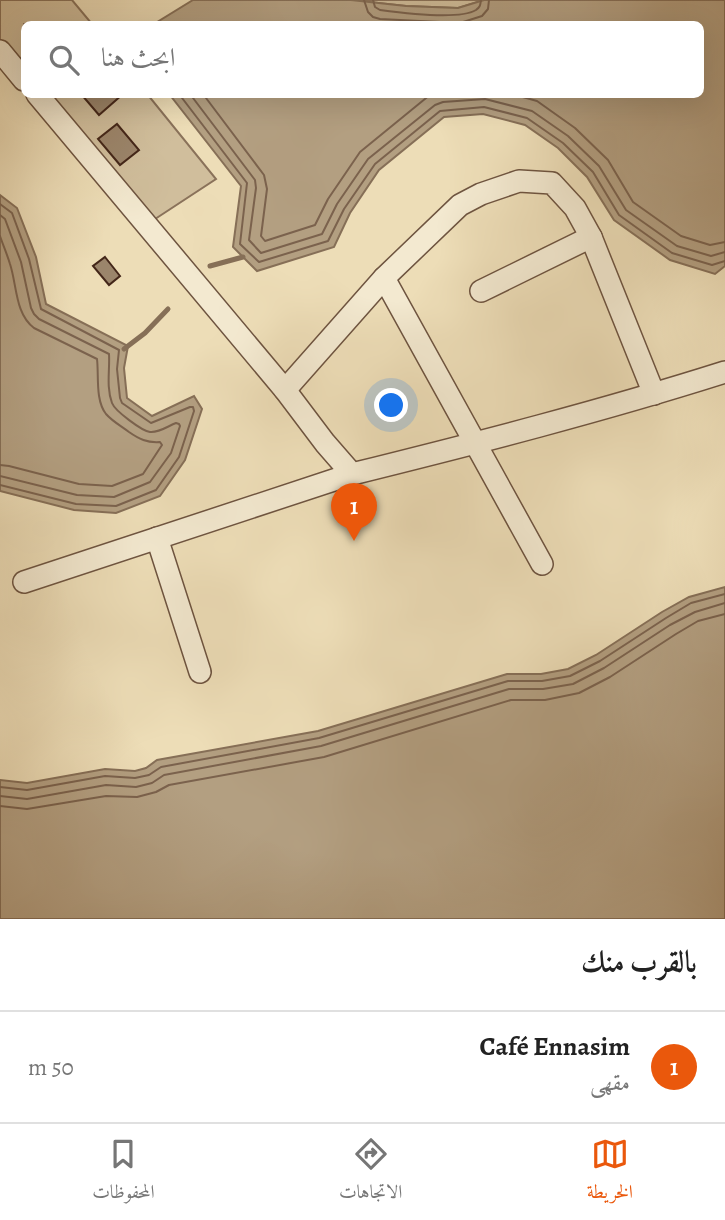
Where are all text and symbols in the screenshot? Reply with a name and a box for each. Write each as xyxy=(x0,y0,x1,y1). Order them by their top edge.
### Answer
search box xyxy=(21,21,704,98)
text: ابحث هنا xyxy=(101,40,176,75)
icon: search xyxy=(45,41,83,79)
your location xyxy=(374,388,408,422)
pin: 1 xyxy=(331,483,377,541)
text: بالقرب منك xyxy=(581,942,697,982)
text: Café Ennasim xyxy=(480,1029,630,1064)
text: 50 m xyxy=(28,1052,74,1083)
text: 1 xyxy=(670,1052,678,1083)
text: مقهى xyxy=(590,1067,630,1098)
tab: المحفوظات xyxy=(92,1135,155,1210)
tab: الاتجاهات xyxy=(339,1135,402,1210)
tab: الخريطة xyxy=(587,1135,633,1210)

